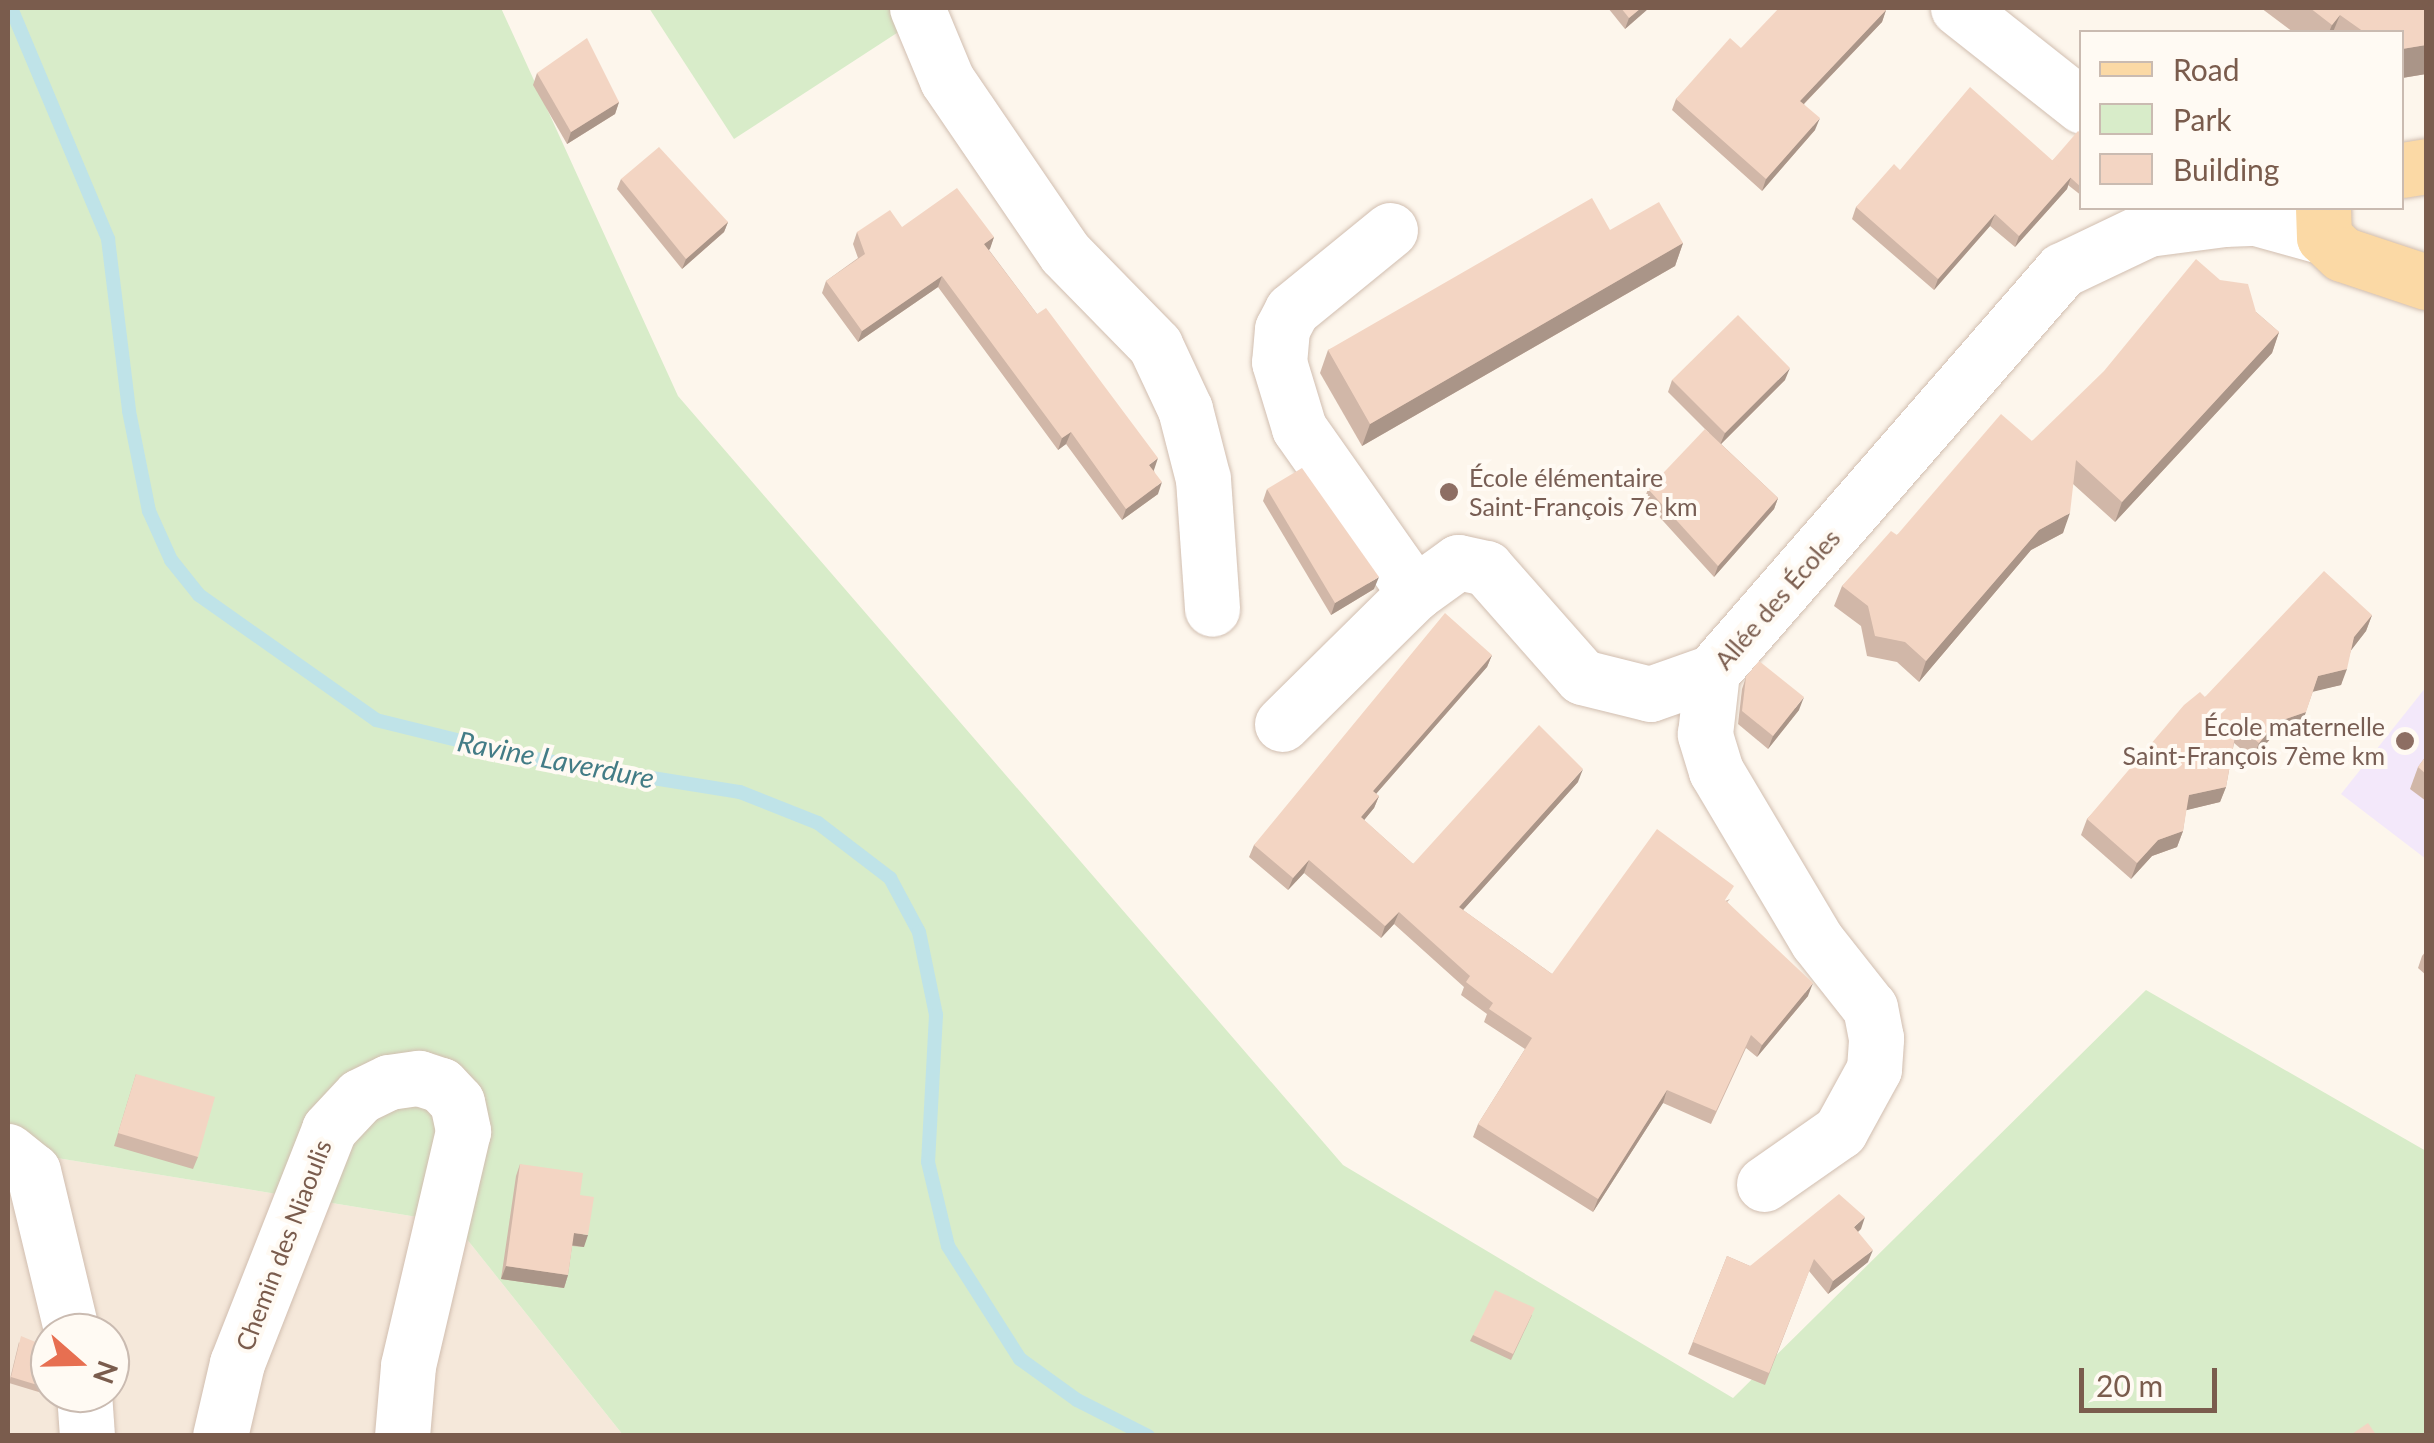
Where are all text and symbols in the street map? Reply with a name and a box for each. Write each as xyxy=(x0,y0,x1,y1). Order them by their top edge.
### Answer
legend xyxy=(2079,30,2404,210)
text: Road xyxy=(2173,51,2240,87)
text: Park xyxy=(2173,101,2232,137)
text: Building xyxy=(2173,151,2279,187)
place label: École élémentaire Saint-François 7e km xyxy=(1469,463,1698,522)
marker: École élémentaire Saint-François 7e km xyxy=(1438,481,1460,503)
street label: Allée des Écoles xyxy=(1708,523,1846,675)
place label: École maternelle Saint-François 7ème km xyxy=(2123,712,2385,771)
water label: Ravine Laverdure xyxy=(455,723,657,795)
marker: École maternelle Saint-François 7ème km xyxy=(2394,730,2416,752)
street label: Chemin des Niaoulis xyxy=(229,1135,337,1355)
north arrow xyxy=(30,1313,130,1413)
scale bar xyxy=(2084,1348,2222,1410)
text: N xyxy=(87,1357,126,1389)
text: 20 m xyxy=(2096,1367,2163,1403)

